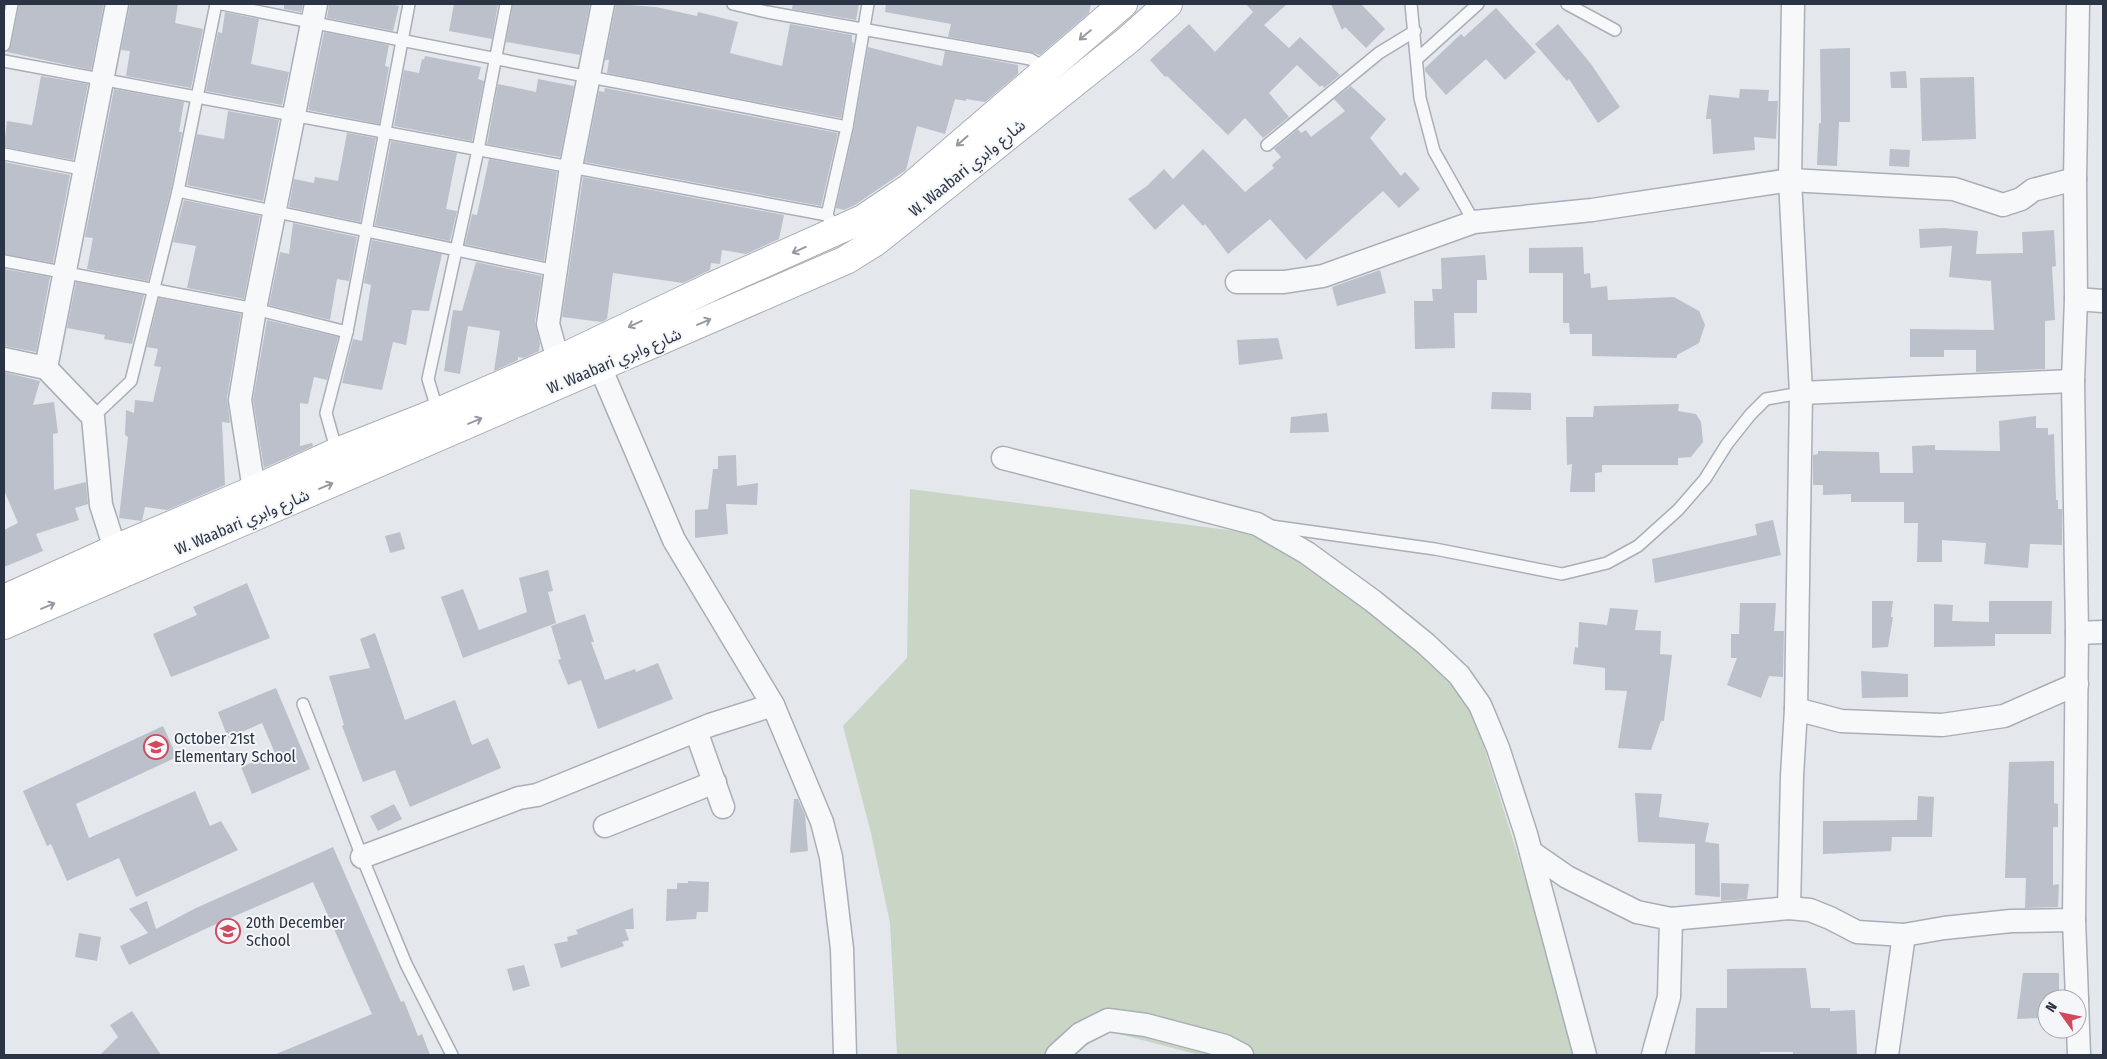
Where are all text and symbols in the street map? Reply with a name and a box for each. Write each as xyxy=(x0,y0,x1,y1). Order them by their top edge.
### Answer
one-way arrow xyxy=(1079,29,1092,41)
street label: W. Waabari شارع وابري xyxy=(905,115,1031,223)
one-way arrow xyxy=(956,135,969,147)
one-way arrow xyxy=(792,245,807,255)
one-way arrow xyxy=(697,316,712,325)
one-way arrow xyxy=(628,320,643,329)
street label: W. Waabari شارع وابري xyxy=(544,324,685,401)
one-way arrow xyxy=(467,416,482,426)
one-way arrow xyxy=(318,480,333,490)
street label: W. Waabari شارع وابري xyxy=(172,485,313,562)
one-way arrow xyxy=(41,601,56,610)
place label: October 21st Elementary School xyxy=(174,729,296,766)
school or university icon: October 21st Elementary School xyxy=(143,734,169,760)
place label: 20th December School xyxy=(246,913,345,950)
school or university icon: 20th December School xyxy=(215,918,241,944)
north arrow xyxy=(2037,989,2087,1039)
text: N xyxy=(2042,999,2061,1015)

